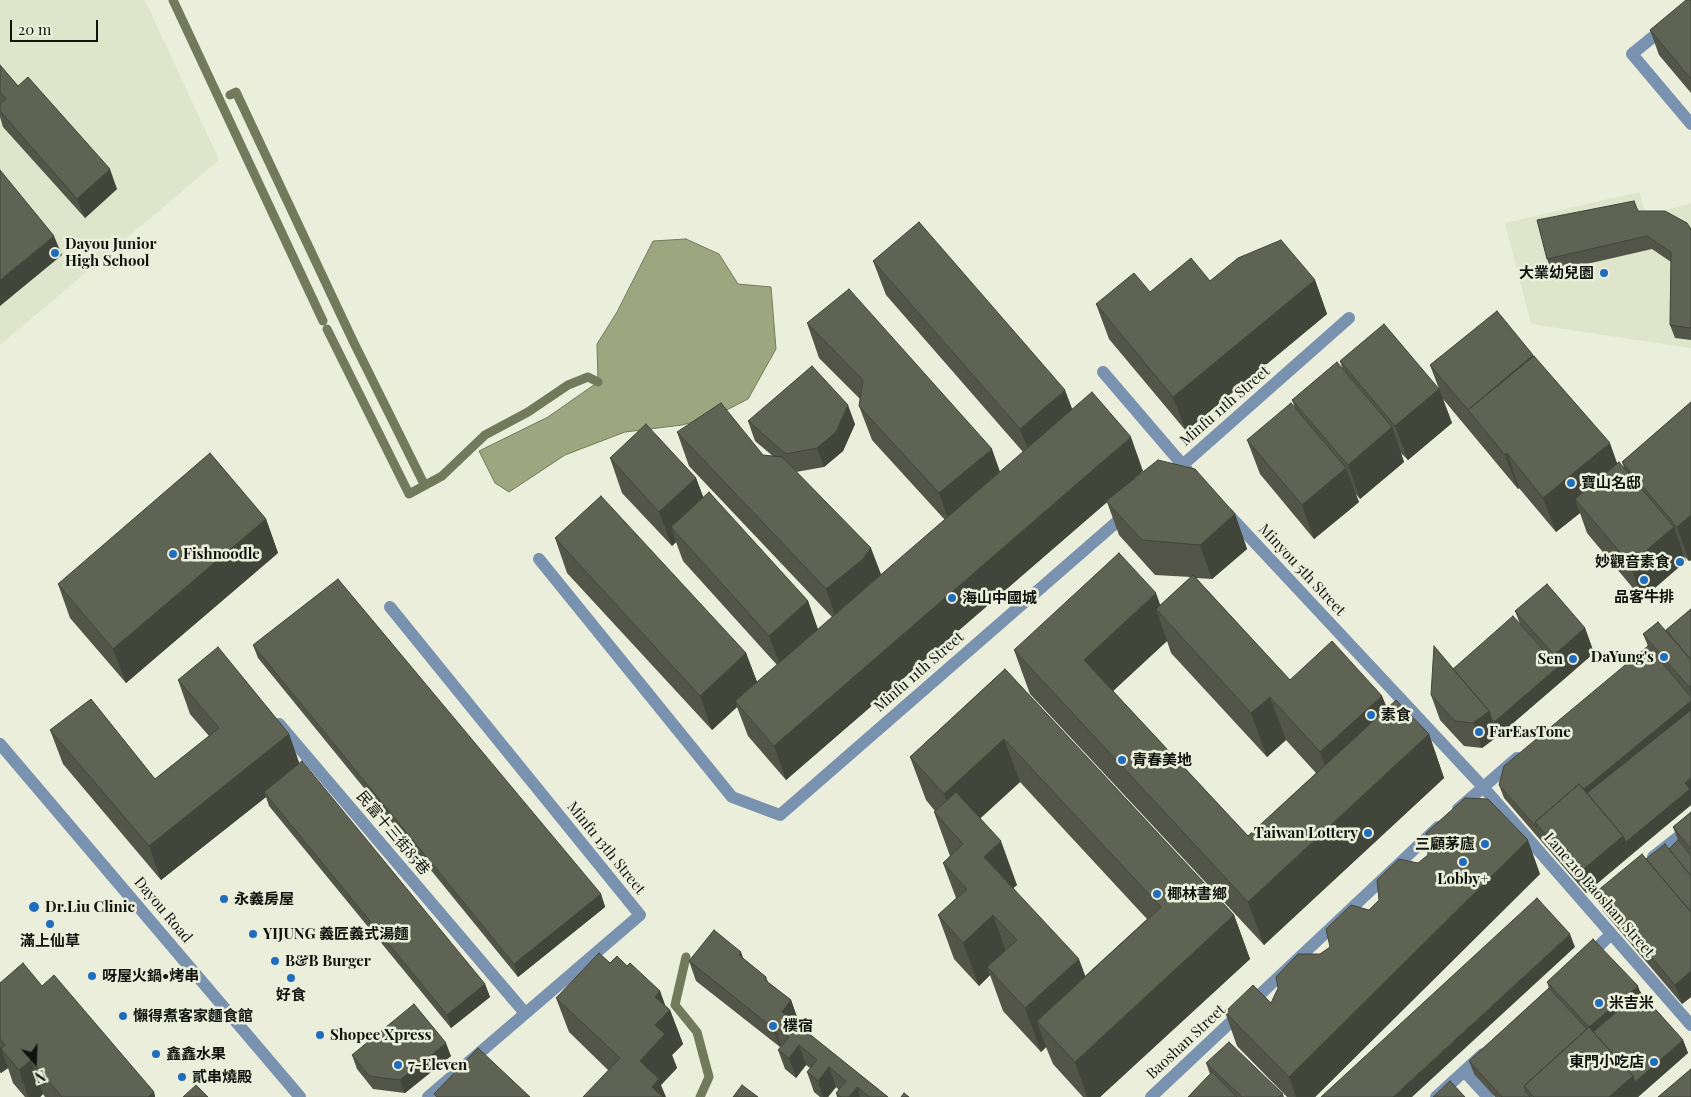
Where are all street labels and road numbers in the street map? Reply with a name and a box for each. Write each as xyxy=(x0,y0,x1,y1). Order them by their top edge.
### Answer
street label: Minfu 11th Street xyxy=(1176,362,1274,450)
street label: Minyou 5th Street xyxy=(1255,520,1349,620)
street label: Minfu 11th Street xyxy=(870,628,968,716)
street label: 民富十三街85巷 xyxy=(353,787,433,879)
street label: Minfu 13th Street xyxy=(563,798,649,898)
street label: Lane210 Baoshan Street xyxy=(1540,829,1658,961)
street label: Dayou Road xyxy=(130,873,196,947)
street label: Baoshan Street xyxy=(1143,1001,1229,1083)

